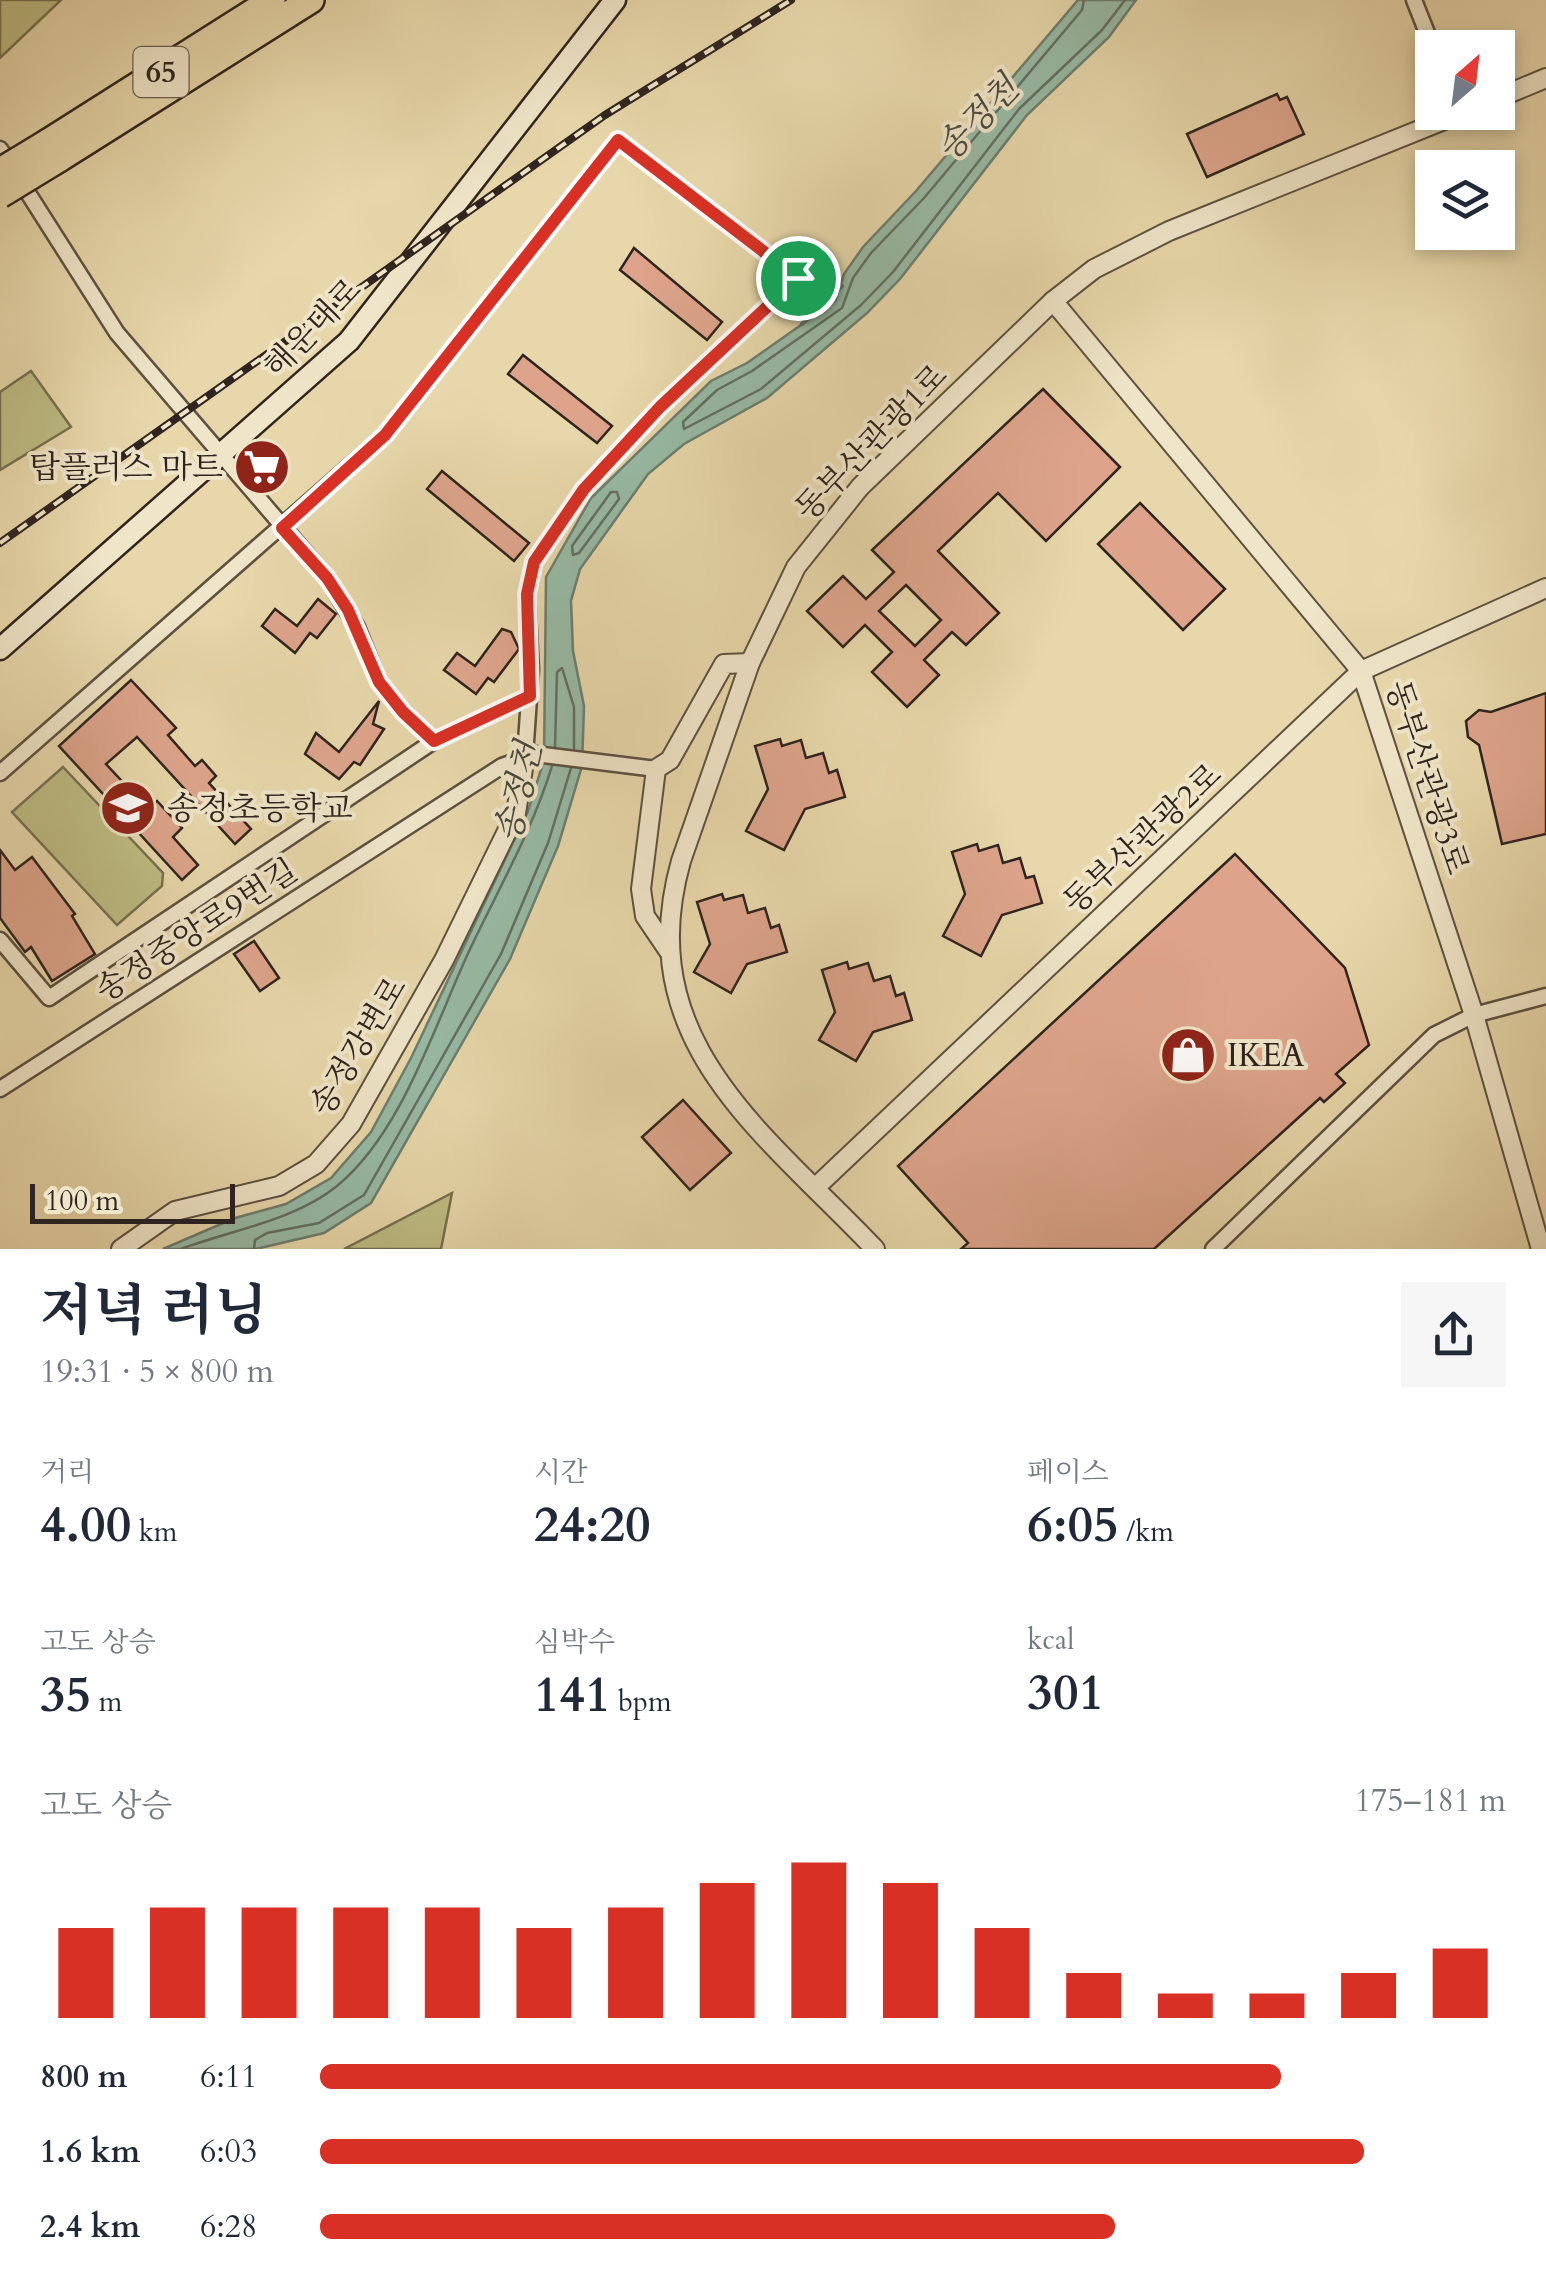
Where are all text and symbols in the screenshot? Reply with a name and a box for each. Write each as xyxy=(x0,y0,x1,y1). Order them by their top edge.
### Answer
north arrow xyxy=(1415,30,1515,130)
map controls xyxy=(1415,30,1515,250)
road number: 65 xyxy=(134,47,188,97)
water label: 송정천 xyxy=(925,64,1032,172)
button: layers xyxy=(1415,150,1515,250)
pin xyxy=(756,236,841,321)
icon: arrive xyxy=(771,251,826,306)
street label: 해운대로 xyxy=(254,269,372,388)
street label: 동부산관광1로 xyxy=(786,355,958,531)
supermarket icon: 탑플러스 마트 xyxy=(232,437,292,497)
place label: 탑플러스 마트 xyxy=(29,446,223,490)
street label: 동부산관광3로 xyxy=(1375,675,1479,880)
water label: 송정천 xyxy=(484,735,554,847)
street label: 동부산관광2로 xyxy=(1054,754,1232,924)
school or university icon: 송정초등학교 xyxy=(98,778,158,838)
place label: 송정초등학교 xyxy=(167,787,353,831)
street label: 송정중앙로9번길 xyxy=(87,849,306,1013)
street label: 송정강변로 xyxy=(300,969,418,1124)
shop icon: IKEA xyxy=(1158,1025,1218,1085)
place label: IKEA xyxy=(1227,1034,1304,1078)
scale bar xyxy=(30,1179,235,1224)
text: 100 m xyxy=(45,1182,119,1220)
text: 저녁 러닝 xyxy=(40,1275,267,1349)
button: share xyxy=(1401,1282,1506,1387)
text: 19:31 · 5 × 800 m xyxy=(40,1350,274,1394)
text: 거리 xyxy=(40,1453,94,1491)
text: 시간 xyxy=(534,1453,588,1491)
text: 페이스 xyxy=(1027,1453,1108,1491)
text: 4.00 xyxy=(40,1491,131,1559)
text: 24:20 xyxy=(534,1491,651,1559)
text: 6:05 xyxy=(1027,1491,1119,1559)
text: km xyxy=(131,1513,178,1551)
text: /km xyxy=(1119,1513,1174,1551)
text: kcal xyxy=(1027,1621,1074,1659)
text: 고도 상승 xyxy=(40,1623,156,1661)
text: 심박수 xyxy=(534,1623,615,1661)
text: 301 xyxy=(1027,1659,1104,1727)
text: 35 xyxy=(40,1661,91,1729)
text: 141 xyxy=(534,1661,611,1729)
text: m xyxy=(91,1683,122,1721)
text: bpm xyxy=(611,1683,672,1721)
text: 175–181 m xyxy=(1354,1779,1506,1823)
text: 고도 상승 xyxy=(40,1784,172,1828)
text: 800 m xyxy=(40,2055,127,2099)
text: 6:11 xyxy=(200,2055,257,2099)
text: 1.6 km xyxy=(40,2130,140,2174)
text: 6:03 xyxy=(200,2130,257,2174)
text: 2.4 km xyxy=(40,2205,140,2249)
text: 6:28 xyxy=(200,2205,257,2249)

